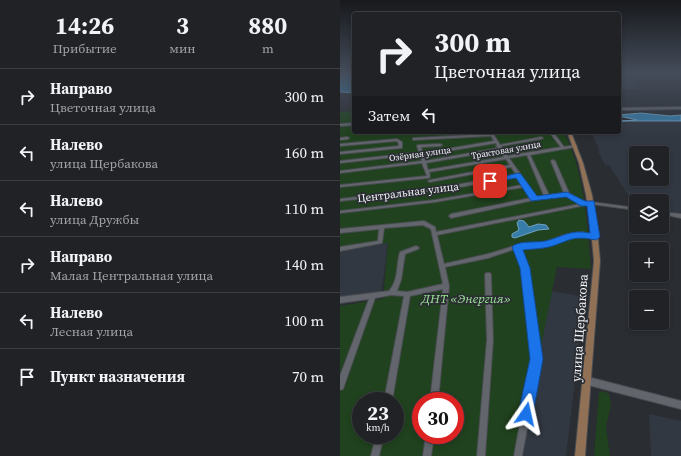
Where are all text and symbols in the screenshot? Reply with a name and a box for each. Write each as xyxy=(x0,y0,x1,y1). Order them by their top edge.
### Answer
text: 14:26 xyxy=(55,9,114,42)
text: 3 xyxy=(176,9,189,42)
text: 880 xyxy=(248,9,287,42)
text: 300 m xyxy=(434,23,511,61)
icon: right xyxy=(368,28,420,80)
text: Прибытие xyxy=(53,40,117,57)
text: мин xyxy=(169,40,196,57)
text: m xyxy=(262,40,274,57)
text: Цветочная улица xyxy=(434,59,580,84)
text: Направо xyxy=(50,78,112,99)
icon: right xyxy=(16,86,38,108)
text: 300 m xyxy=(284,86,324,107)
text: Цветочная улица xyxy=(50,99,156,116)
icon: left xyxy=(418,104,440,126)
text: Затем xyxy=(368,105,410,126)
text: Налево xyxy=(50,134,103,155)
street label: Трактовая улица xyxy=(470,138,542,162)
icon: left xyxy=(16,142,38,164)
text: 160 m xyxy=(284,142,324,163)
street label: Озёрная улица xyxy=(388,144,452,164)
map controls xyxy=(629,146,669,330)
button: search xyxy=(629,146,669,186)
text: улица Щербакова xyxy=(50,155,158,172)
pin xyxy=(473,164,507,198)
icon: arrive xyxy=(479,170,501,192)
street label: Центральная улица xyxy=(356,179,460,206)
text: Налево xyxy=(50,190,103,211)
button: layers xyxy=(629,194,669,234)
icon: left xyxy=(16,198,38,220)
text: 110 m xyxy=(284,198,324,219)
text: улица Дружбы xyxy=(50,211,139,228)
button: + xyxy=(629,242,669,282)
text: Направо xyxy=(50,246,112,267)
icon: right xyxy=(16,254,38,276)
text: 140 m xyxy=(284,254,324,275)
text: Малая Центральная улица xyxy=(50,267,213,284)
street label: улица Щербакова xyxy=(567,273,592,383)
park label: ДНТ «Энергия» xyxy=(420,290,511,307)
button: − xyxy=(629,290,669,330)
text: Налево xyxy=(50,302,103,323)
icon: left xyxy=(16,310,38,332)
text: 100 m xyxy=(284,310,324,331)
text: Лесная улица xyxy=(50,323,133,340)
icon: arrive xyxy=(16,366,38,388)
text: Пункт назначения xyxy=(50,366,185,387)
text: 70 m xyxy=(292,366,324,387)
speed limit sign: 30 xyxy=(412,392,464,444)
position arrow xyxy=(505,393,547,435)
text: 23 xyxy=(367,399,389,427)
text: km/h xyxy=(366,421,390,434)

